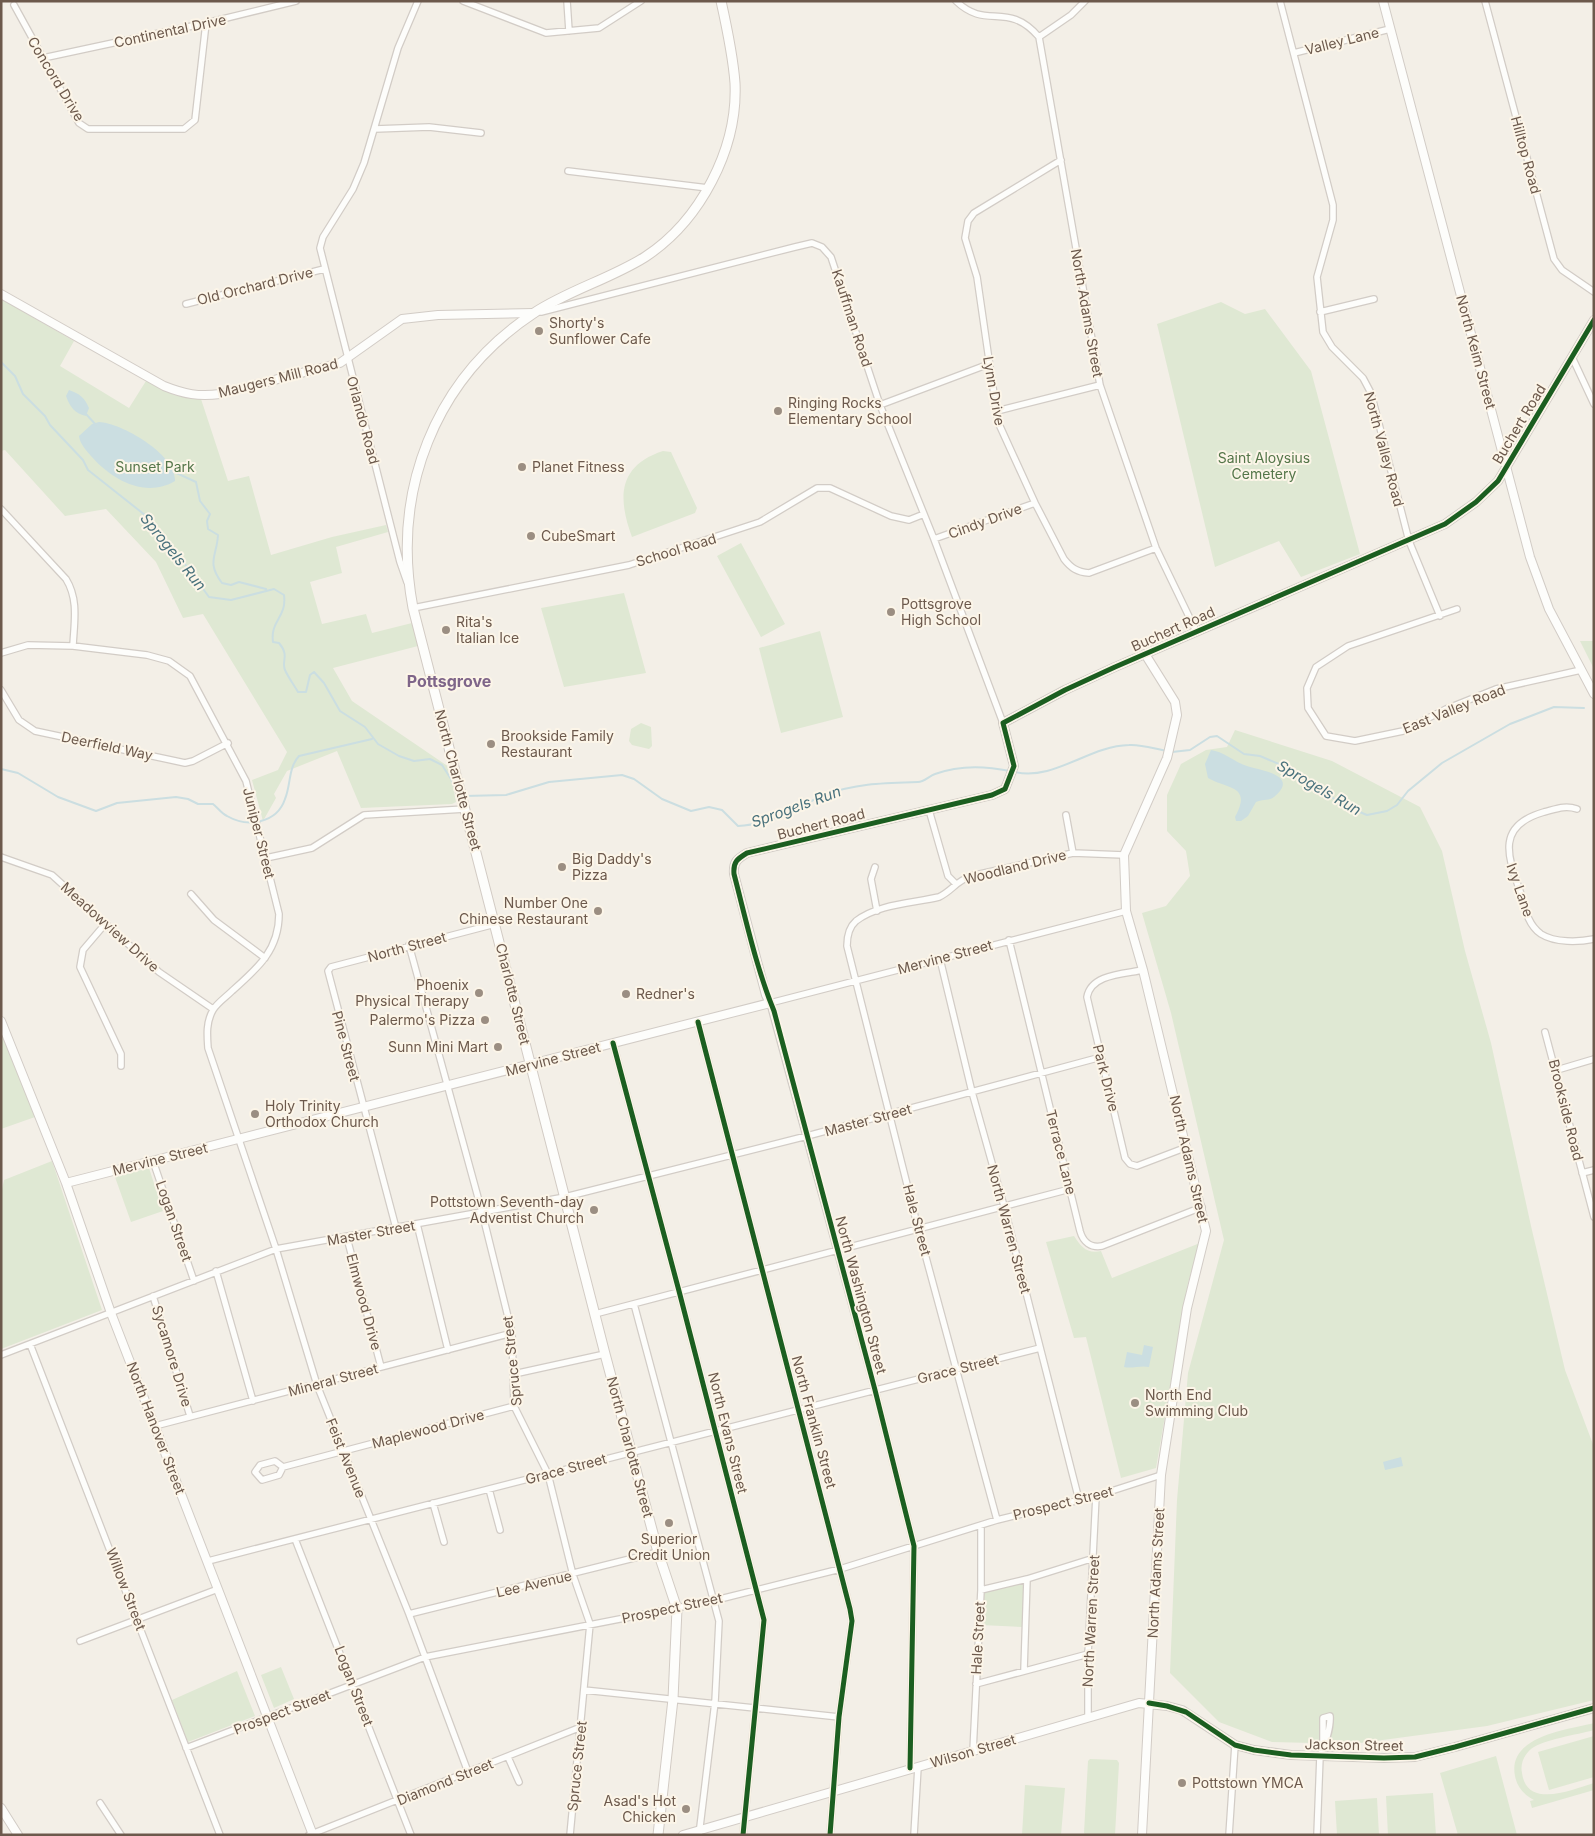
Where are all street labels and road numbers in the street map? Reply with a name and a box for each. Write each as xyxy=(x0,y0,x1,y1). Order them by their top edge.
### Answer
street label: Continental Drive xyxy=(112,10,227,51)
street label: Valley Lane xyxy=(1303,23,1381,58)
street label: Concord Drive xyxy=(25,33,88,124)
street label: Hilltop Road xyxy=(1508,114,1545,196)
street label: North Adams Street xyxy=(1068,247,1107,379)
street label: Old Orchard Drive xyxy=(195,263,315,308)
street label: Kauffman Road xyxy=(829,267,876,369)
street label: North Keim Street xyxy=(1453,293,1500,411)
street label: Maugers Mill Road xyxy=(216,354,339,401)
street label: Lynn Drive xyxy=(980,355,1009,427)
street label: Orlando Road xyxy=(344,374,383,466)
street label: Buchert Road xyxy=(1488,381,1549,467)
street label: North Valley Road xyxy=(1361,390,1408,508)
street label: Cindy Drive xyxy=(946,499,1024,542)
street label: School Road xyxy=(634,529,718,570)
street label: Buchert Road xyxy=(1128,603,1217,655)
street label: East Valley Road xyxy=(1400,680,1508,737)
street label: North Charlotte Street xyxy=(431,708,486,853)
street label: Deerfield Way xyxy=(60,728,155,764)
street label: Juniper Street xyxy=(240,786,279,881)
street label: Buchert Road xyxy=(775,804,866,843)
street label: Woodland Drive xyxy=(962,846,1068,887)
street label: Ivy Lane xyxy=(1503,861,1538,919)
street label: Meadowview Drive xyxy=(58,878,163,975)
street label: North Street xyxy=(366,928,448,965)
street label: Mervine Street xyxy=(896,936,995,977)
street label: Charlotte Street xyxy=(493,941,534,1047)
street label: Pine Street xyxy=(329,1009,364,1083)
street label: Mervine Street xyxy=(504,1038,603,1079)
street label: Park Drive xyxy=(1090,1043,1123,1113)
street label: Brookside Road xyxy=(1546,1057,1587,1162)
street label: North Adams Street xyxy=(1167,1093,1213,1225)
street label: Master Street xyxy=(823,1100,914,1139)
street label: Terrace Lane xyxy=(1043,1108,1080,1196)
street label: Mervine Street xyxy=(111,1138,210,1179)
street label: North Warren Street xyxy=(984,1163,1035,1296)
street label: Logan Street xyxy=(153,1178,196,1264)
street label: Hale Street xyxy=(900,1182,935,1258)
street label: North Washington Street xyxy=(832,1214,891,1376)
street label: Master Street xyxy=(326,1216,417,1249)
street label: Elmwood Drive xyxy=(343,1252,386,1352)
street label: Sycamore Drive xyxy=(149,1303,196,1409)
street label: Spruce Street xyxy=(498,1315,525,1407)
street label: Grace Street xyxy=(915,1350,1001,1387)
street label: North Franklin Street xyxy=(789,1354,840,1490)
street label: North Hanover Street xyxy=(123,1359,190,1497)
street label: Mineral Street xyxy=(286,1359,380,1400)
street label: North Evans Street xyxy=(705,1370,752,1496)
street label: North Charlotte Street xyxy=(603,1375,658,1520)
street label: Maplewood Drive xyxy=(370,1405,486,1452)
street label: Feist Avenue xyxy=(323,1416,370,1500)
street label: Grace Street xyxy=(523,1449,609,1487)
street label: Prospect Street xyxy=(1011,1482,1115,1523)
street label: North Adams Street xyxy=(1144,1507,1167,1639)
street label: Willow Street xyxy=(103,1545,150,1633)
street label: North Warren Street xyxy=(1079,1554,1102,1688)
street label: Lee Avenue xyxy=(494,1567,573,1600)
street label: Prospect Street xyxy=(620,1588,724,1626)
street label: Hale Street xyxy=(967,1601,988,1675)
street label: Logan Street xyxy=(331,1643,378,1729)
street label: Prospect Street xyxy=(231,1685,333,1738)
street label: Spruce Street xyxy=(563,1720,590,1812)
street label: Wilson Street xyxy=(928,1730,1018,1771)
street label: Jackson Street xyxy=(1304,1735,1404,1754)
street label: Diamond Street xyxy=(394,1754,496,1809)

